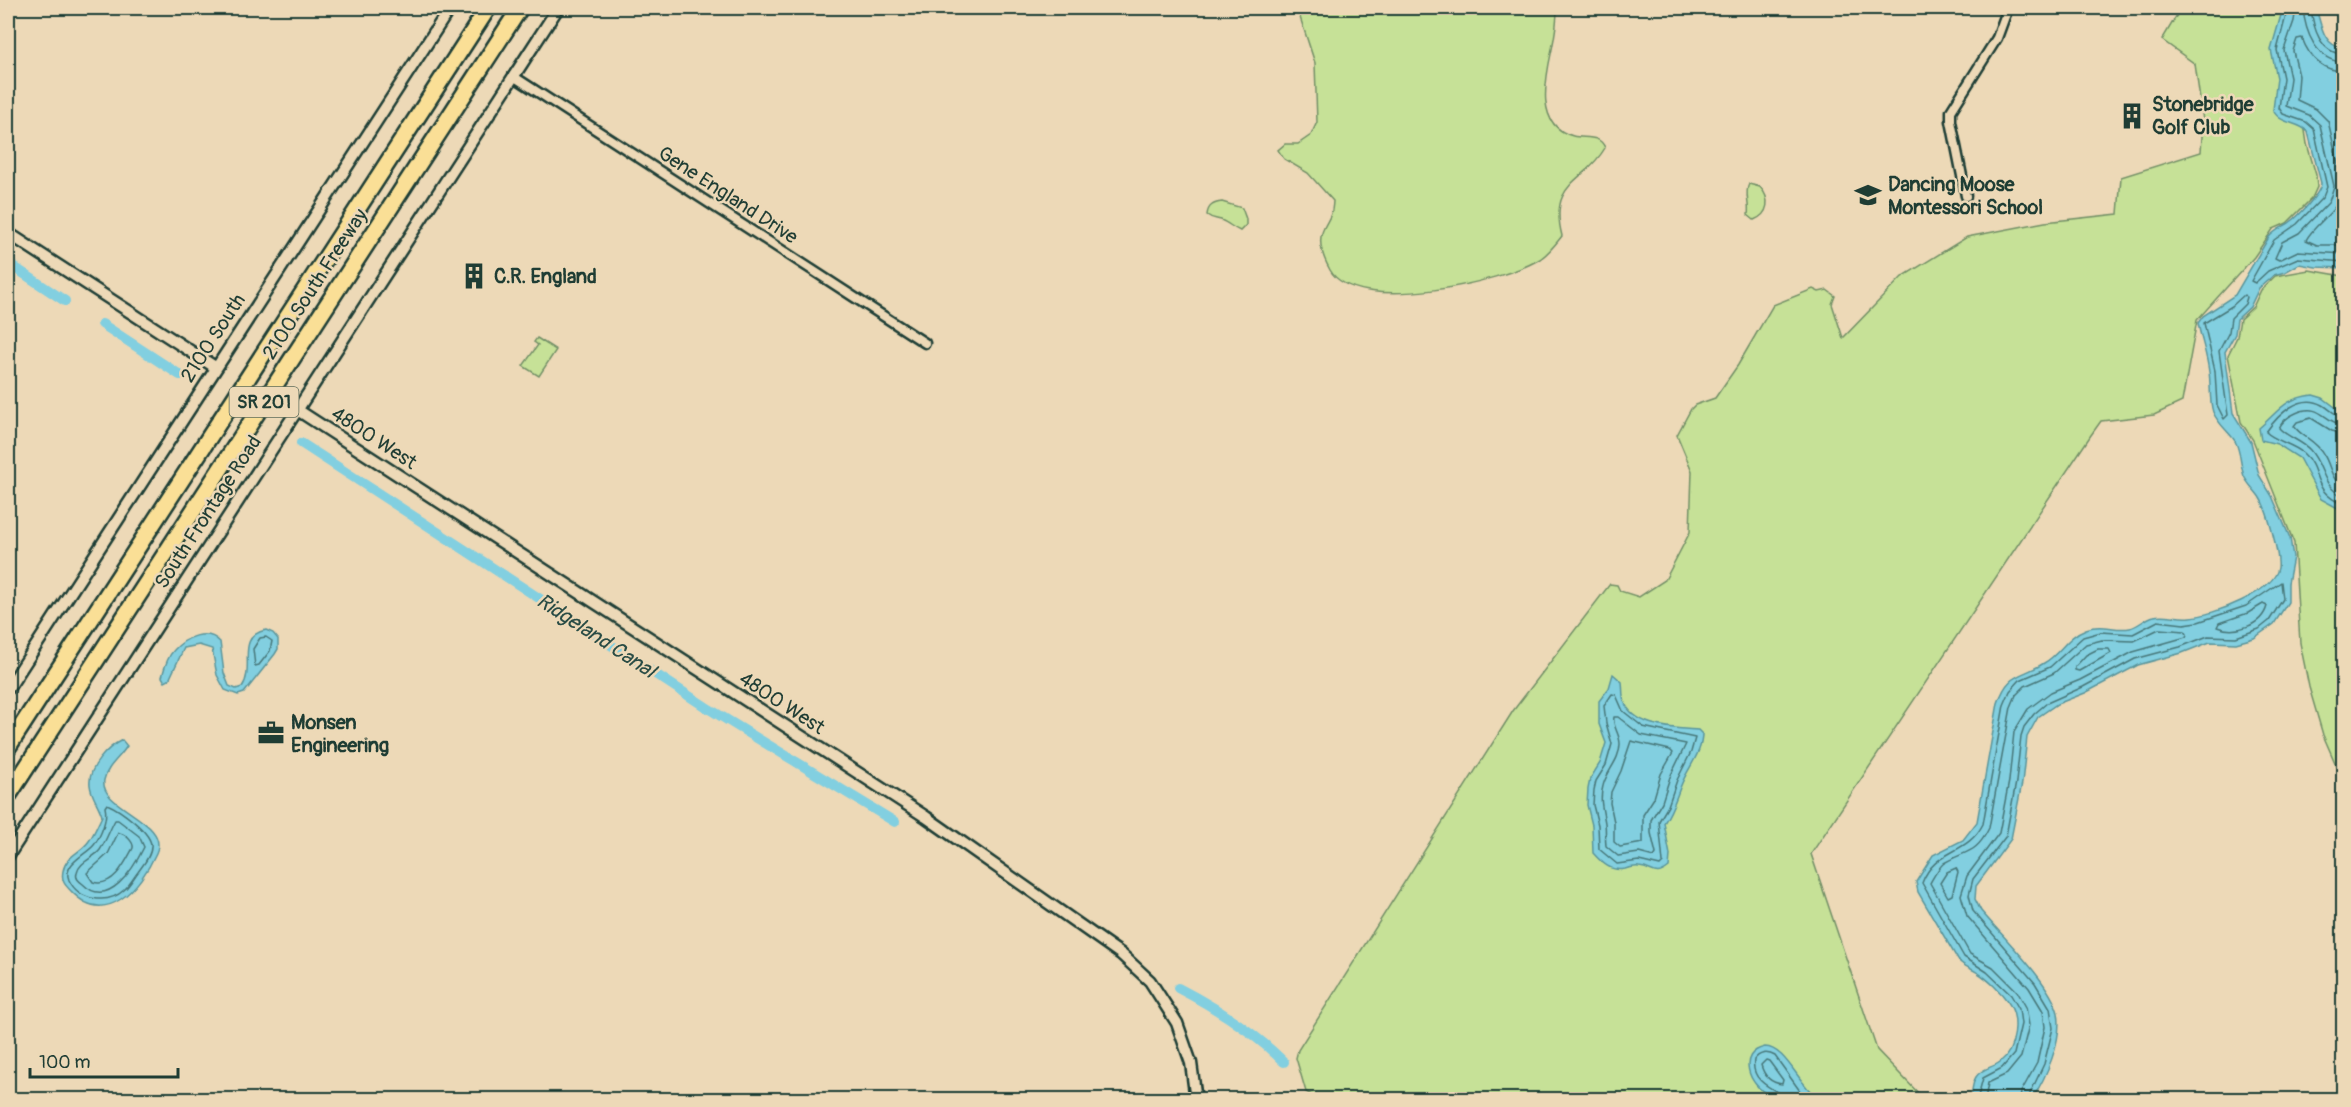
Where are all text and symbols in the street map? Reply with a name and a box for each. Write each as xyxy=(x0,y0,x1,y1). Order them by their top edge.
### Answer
place label: Stonebridge Golf Club xyxy=(2152,92,2255,140)
building icon: Stonebridge Golf Club xyxy=(2117,101,2147,131)
street label: Gene England Drive xyxy=(653,140,803,250)
place label: Dancing Moose Montessori School xyxy=(1888,172,2043,220)
school or university icon: Dancing Moose Montessori School xyxy=(1853,180,1883,210)
street label: 2100 South Freeway xyxy=(257,204,373,364)
building icon: C.R. England xyxy=(459,261,489,291)
place label: C.R. England xyxy=(494,264,597,289)
street label: 2100 South xyxy=(175,289,251,387)
road number: SR 201 xyxy=(230,387,298,417)
street label: 4800 West xyxy=(326,401,422,475)
street label: South Frontage Road xyxy=(149,431,267,593)
water label: Ridgeland Canal xyxy=(531,587,662,686)
street label: 4800 West xyxy=(734,666,830,740)
place label: Monsen Engineering xyxy=(291,710,389,758)
office icon: Monsen Engineering xyxy=(256,718,286,748)
scale bar xyxy=(30,1041,178,1079)
text: 100 m xyxy=(39,1051,91,1074)

